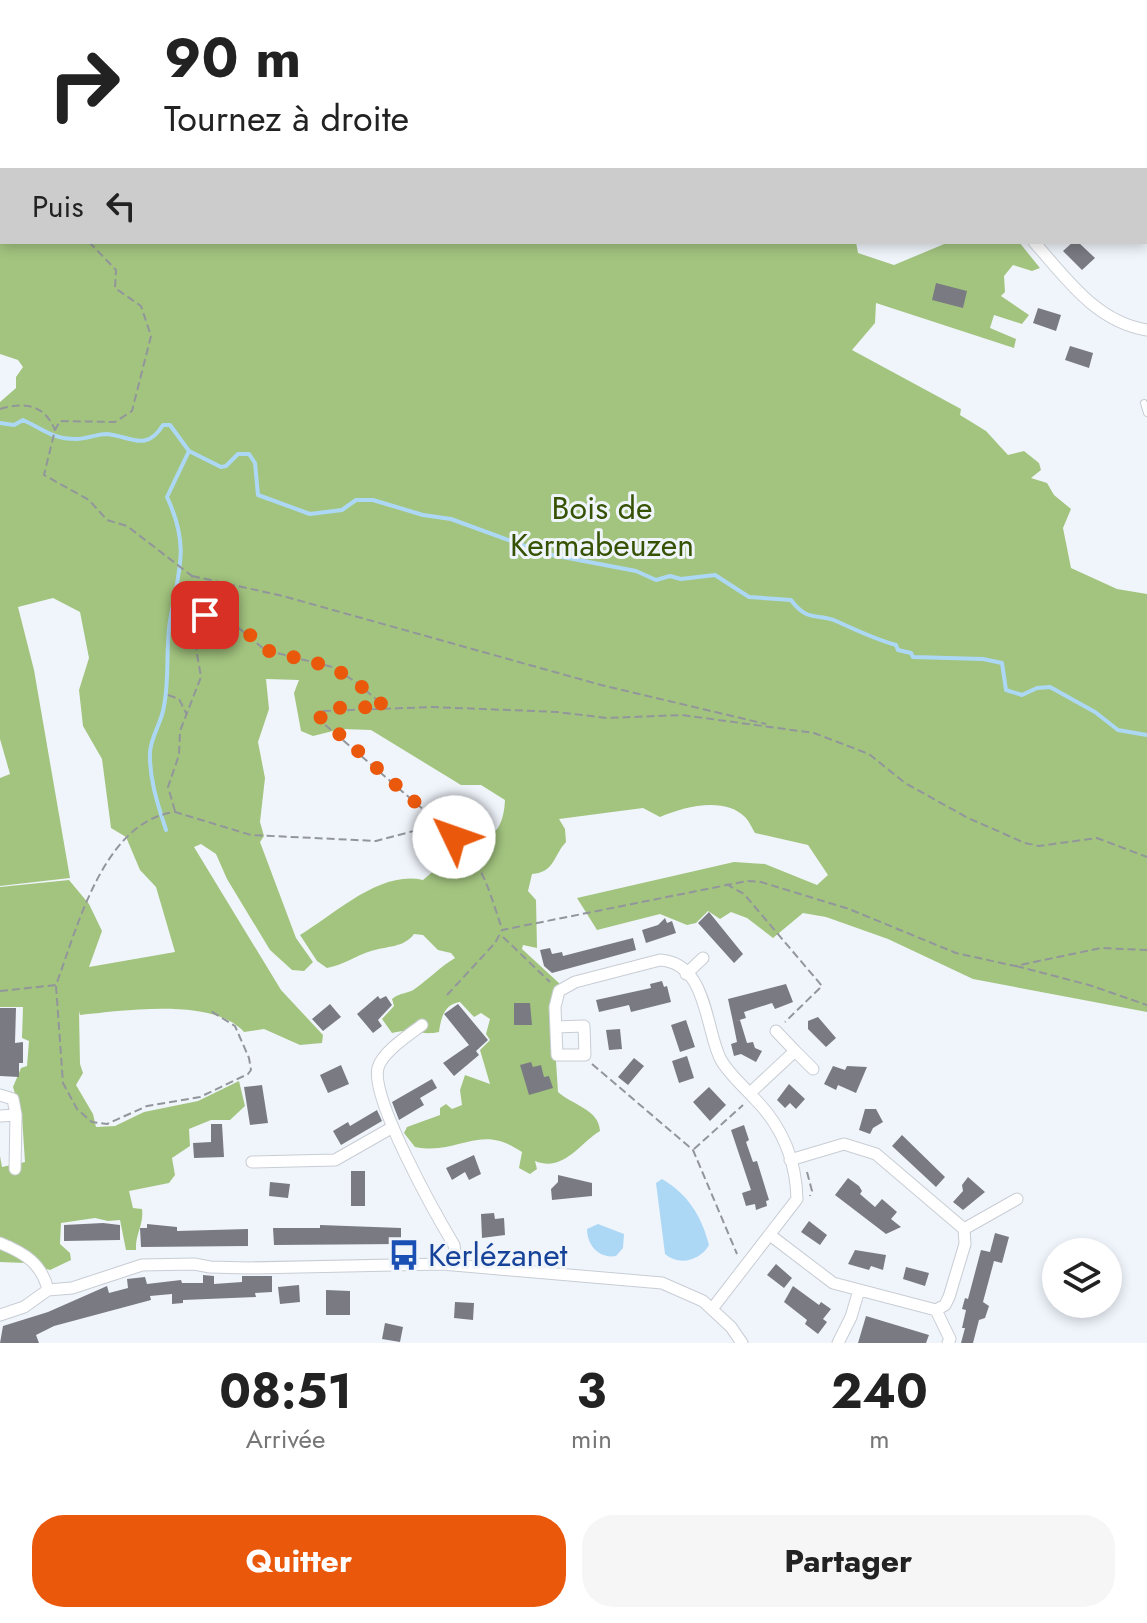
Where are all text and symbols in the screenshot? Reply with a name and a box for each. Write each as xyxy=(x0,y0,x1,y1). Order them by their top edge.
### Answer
text: 90 m xyxy=(164,17,301,98)
icon: right xyxy=(32,32,136,136)
text: Tournez à droite xyxy=(164,92,409,144)
icon: left xyxy=(99,184,143,228)
text: Puis xyxy=(32,185,83,228)
park label: Bois de Kermabeuzen xyxy=(510,485,694,568)
pin xyxy=(171,581,239,649)
icon: arrive xyxy=(183,593,227,637)
position arrow xyxy=(412,795,496,879)
place label: Kerlézanet xyxy=(428,1232,568,1278)
bus stop icon: Kerlézanet xyxy=(387,1238,421,1272)
map controls xyxy=(1042,1238,1122,1318)
button: layers xyxy=(1042,1238,1122,1318)
text: 08:51 xyxy=(219,1357,352,1426)
text: 3 xyxy=(577,1357,606,1426)
text: 240 xyxy=(831,1357,928,1426)
text: Arrivée xyxy=(246,1420,325,1458)
text: min xyxy=(571,1420,612,1458)
text: m xyxy=(869,1420,890,1458)
button: Quitter xyxy=(32,1515,566,1607)
button: Partager xyxy=(582,1515,1115,1607)

